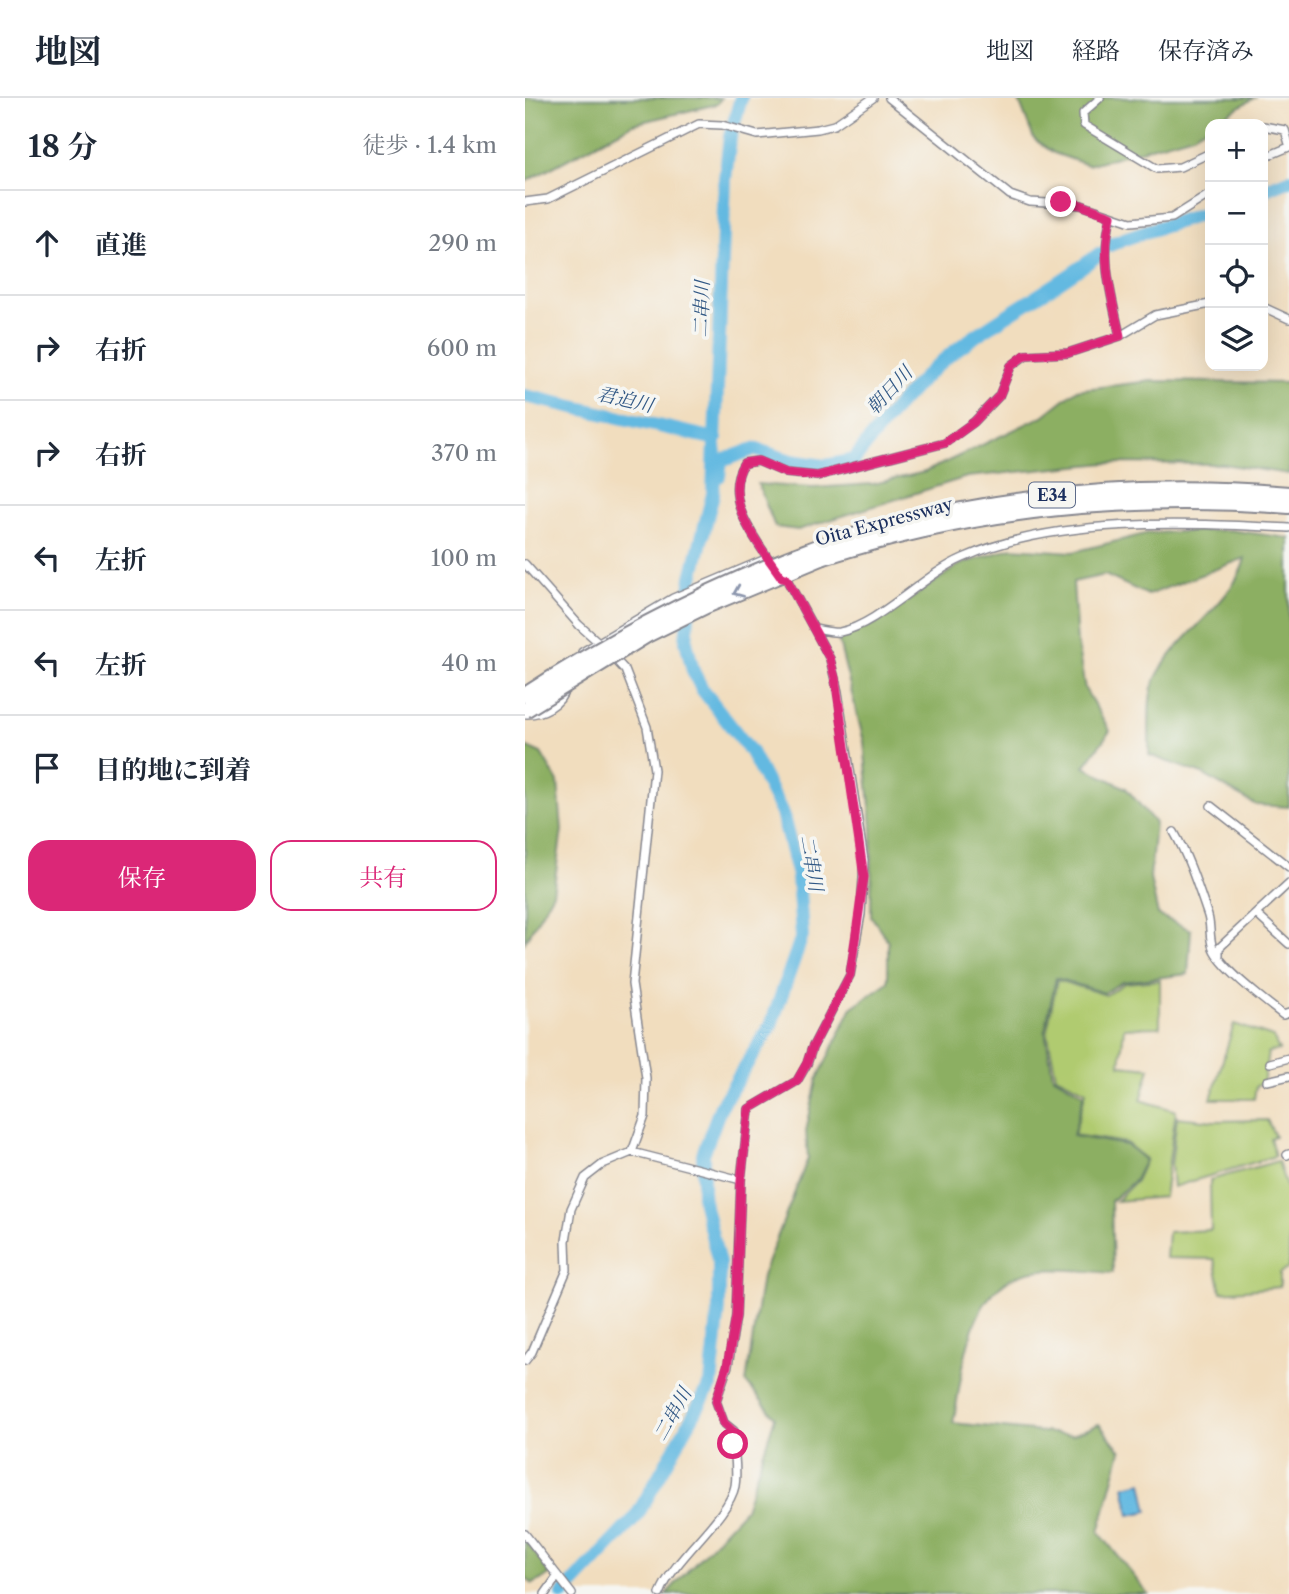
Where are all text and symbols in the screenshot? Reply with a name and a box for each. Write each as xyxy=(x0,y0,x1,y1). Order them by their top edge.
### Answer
text: 地図 xyxy=(35,31,101,72)
text: 地図 xyxy=(986,36,1034,65)
text: 経路 xyxy=(1072,36,1120,65)
text: 保存済み xyxy=(1158,36,1254,65)
map controls xyxy=(1205,119,1268,371)
button: + xyxy=(1205,119,1268,182)
text: 18 分 xyxy=(28,128,97,165)
text: 徒歩 · 1.4 km xyxy=(362,131,497,159)
button: − xyxy=(1205,182,1268,245)
route end xyxy=(1045,186,1076,217)
icon: ahead xyxy=(28,224,66,262)
text: 直進 xyxy=(95,229,147,261)
text: 290 m xyxy=(428,229,497,257)
button: locate xyxy=(1205,245,1268,308)
water label: 二串川 xyxy=(689,278,714,338)
button: layers xyxy=(1205,308,1268,371)
icon: right xyxy=(28,329,66,367)
text: 右折 xyxy=(95,334,147,366)
text: 600 m xyxy=(427,334,497,362)
water label: 朝日川 xyxy=(862,360,919,419)
water label: 君迫川 xyxy=(595,382,657,418)
icon: right xyxy=(28,434,66,472)
text: 右折 xyxy=(95,439,147,471)
text: 370 m xyxy=(431,439,497,467)
road number: E34 xyxy=(1029,482,1075,508)
street label: Oita Expressway xyxy=(813,493,956,551)
icon: left xyxy=(28,539,66,577)
text: 左折 xyxy=(95,544,147,576)
text: 100 m xyxy=(431,544,497,572)
one-way arrow xyxy=(733,584,745,598)
icon: left xyxy=(28,644,66,682)
text: 左折 xyxy=(95,649,147,681)
text: 40 m xyxy=(442,649,497,677)
icon: arrive xyxy=(28,749,66,787)
text: 目的地に到着 xyxy=(95,754,251,786)
water label: 二串川 xyxy=(795,833,828,895)
button: 保存 xyxy=(28,840,256,911)
button: 共有 xyxy=(270,840,497,911)
water label: 二串川 xyxy=(649,1382,697,1445)
route start xyxy=(717,1428,748,1459)

